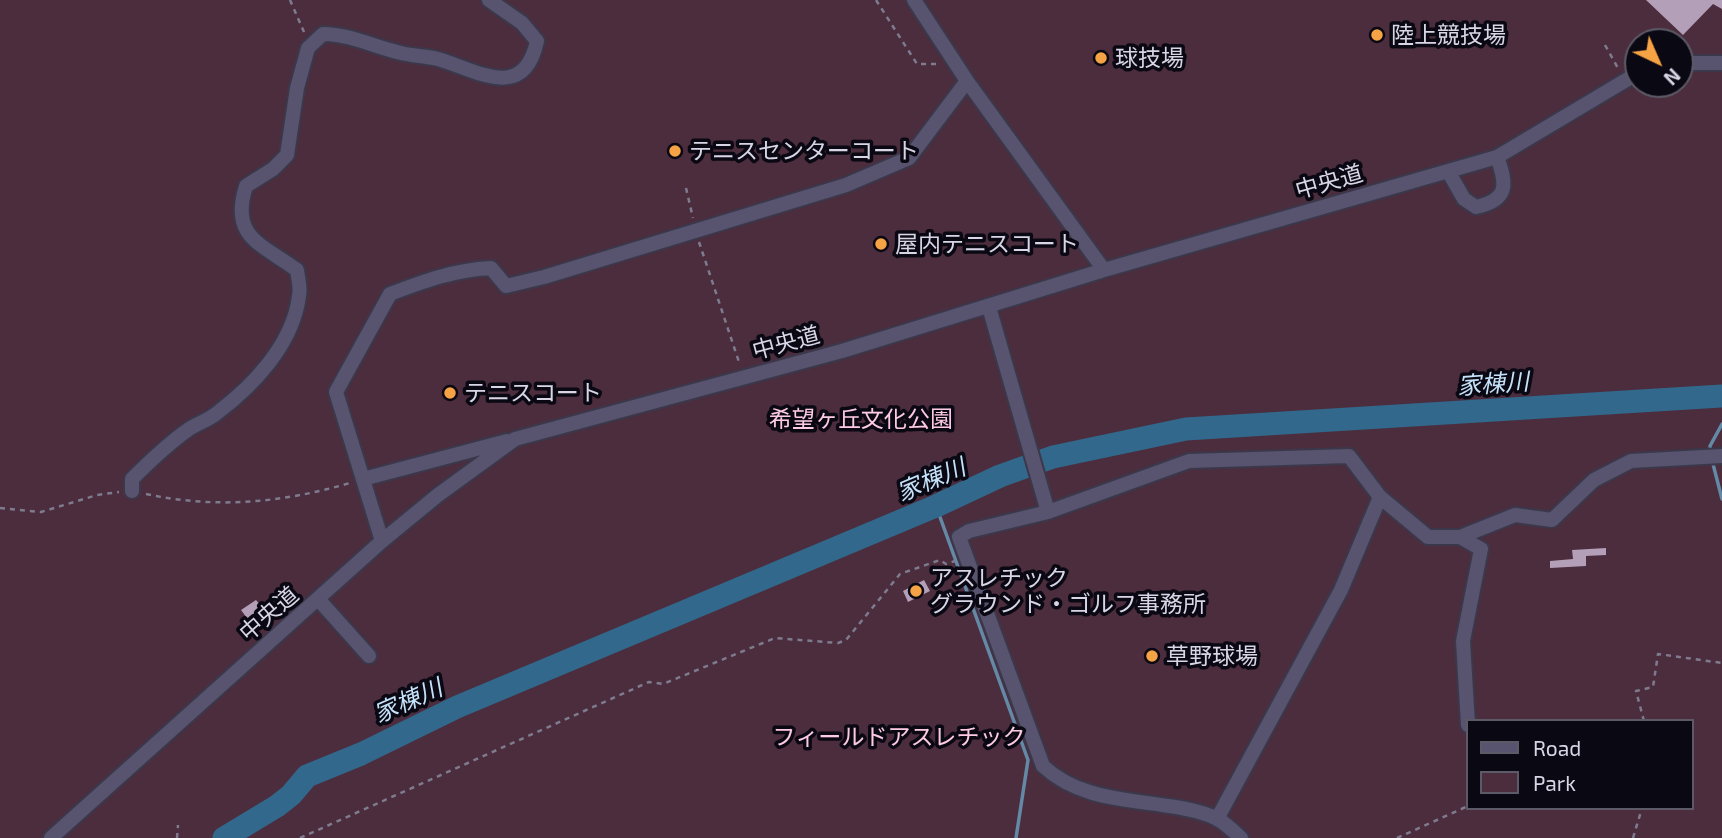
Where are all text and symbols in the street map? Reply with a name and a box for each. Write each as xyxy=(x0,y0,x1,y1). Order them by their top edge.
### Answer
place label: 陸上競技場 xyxy=(1391,21,1506,49)
marker: 陸上競技場 xyxy=(1369,27,1385,43)
north arrow xyxy=(1624,28,1694,98)
place label: 球技場 xyxy=(1115,44,1184,72)
marker: 球技場 xyxy=(1093,50,1109,66)
text: N xyxy=(1660,64,1685,90)
place label: テニスセンターコート xyxy=(689,137,919,165)
marker: テニスセンターコート xyxy=(667,143,683,159)
street label: 中央道 xyxy=(1292,159,1366,205)
place label: 屋内テニスコート xyxy=(895,230,1079,258)
marker: 屋内テニスコート xyxy=(873,236,889,252)
street label: 中央道 xyxy=(749,321,823,365)
water label: 家棟川 xyxy=(1456,367,1530,401)
place label: テニスコート xyxy=(464,379,602,407)
marker: テニスコート xyxy=(442,385,458,401)
park label: 希望ヶ丘文化公園 xyxy=(769,405,953,433)
water label: 家棟川 xyxy=(892,453,970,507)
place label: アスレチック グラウンド・ゴルフ事務所 xyxy=(930,564,1206,618)
street label: 中央道 xyxy=(234,581,304,647)
marker: アスレチック グラウンド・ゴルフ事務所 xyxy=(908,583,924,599)
place label: 草野球場 xyxy=(1166,642,1258,670)
marker: 草野球場 xyxy=(1144,648,1160,664)
water label: 家棟川 xyxy=(369,673,447,729)
legend xyxy=(1466,719,1694,810)
park label: フィールドアスレチック xyxy=(773,723,1025,751)
text: Road xyxy=(1533,735,1581,760)
text: Park xyxy=(1533,770,1576,795)

